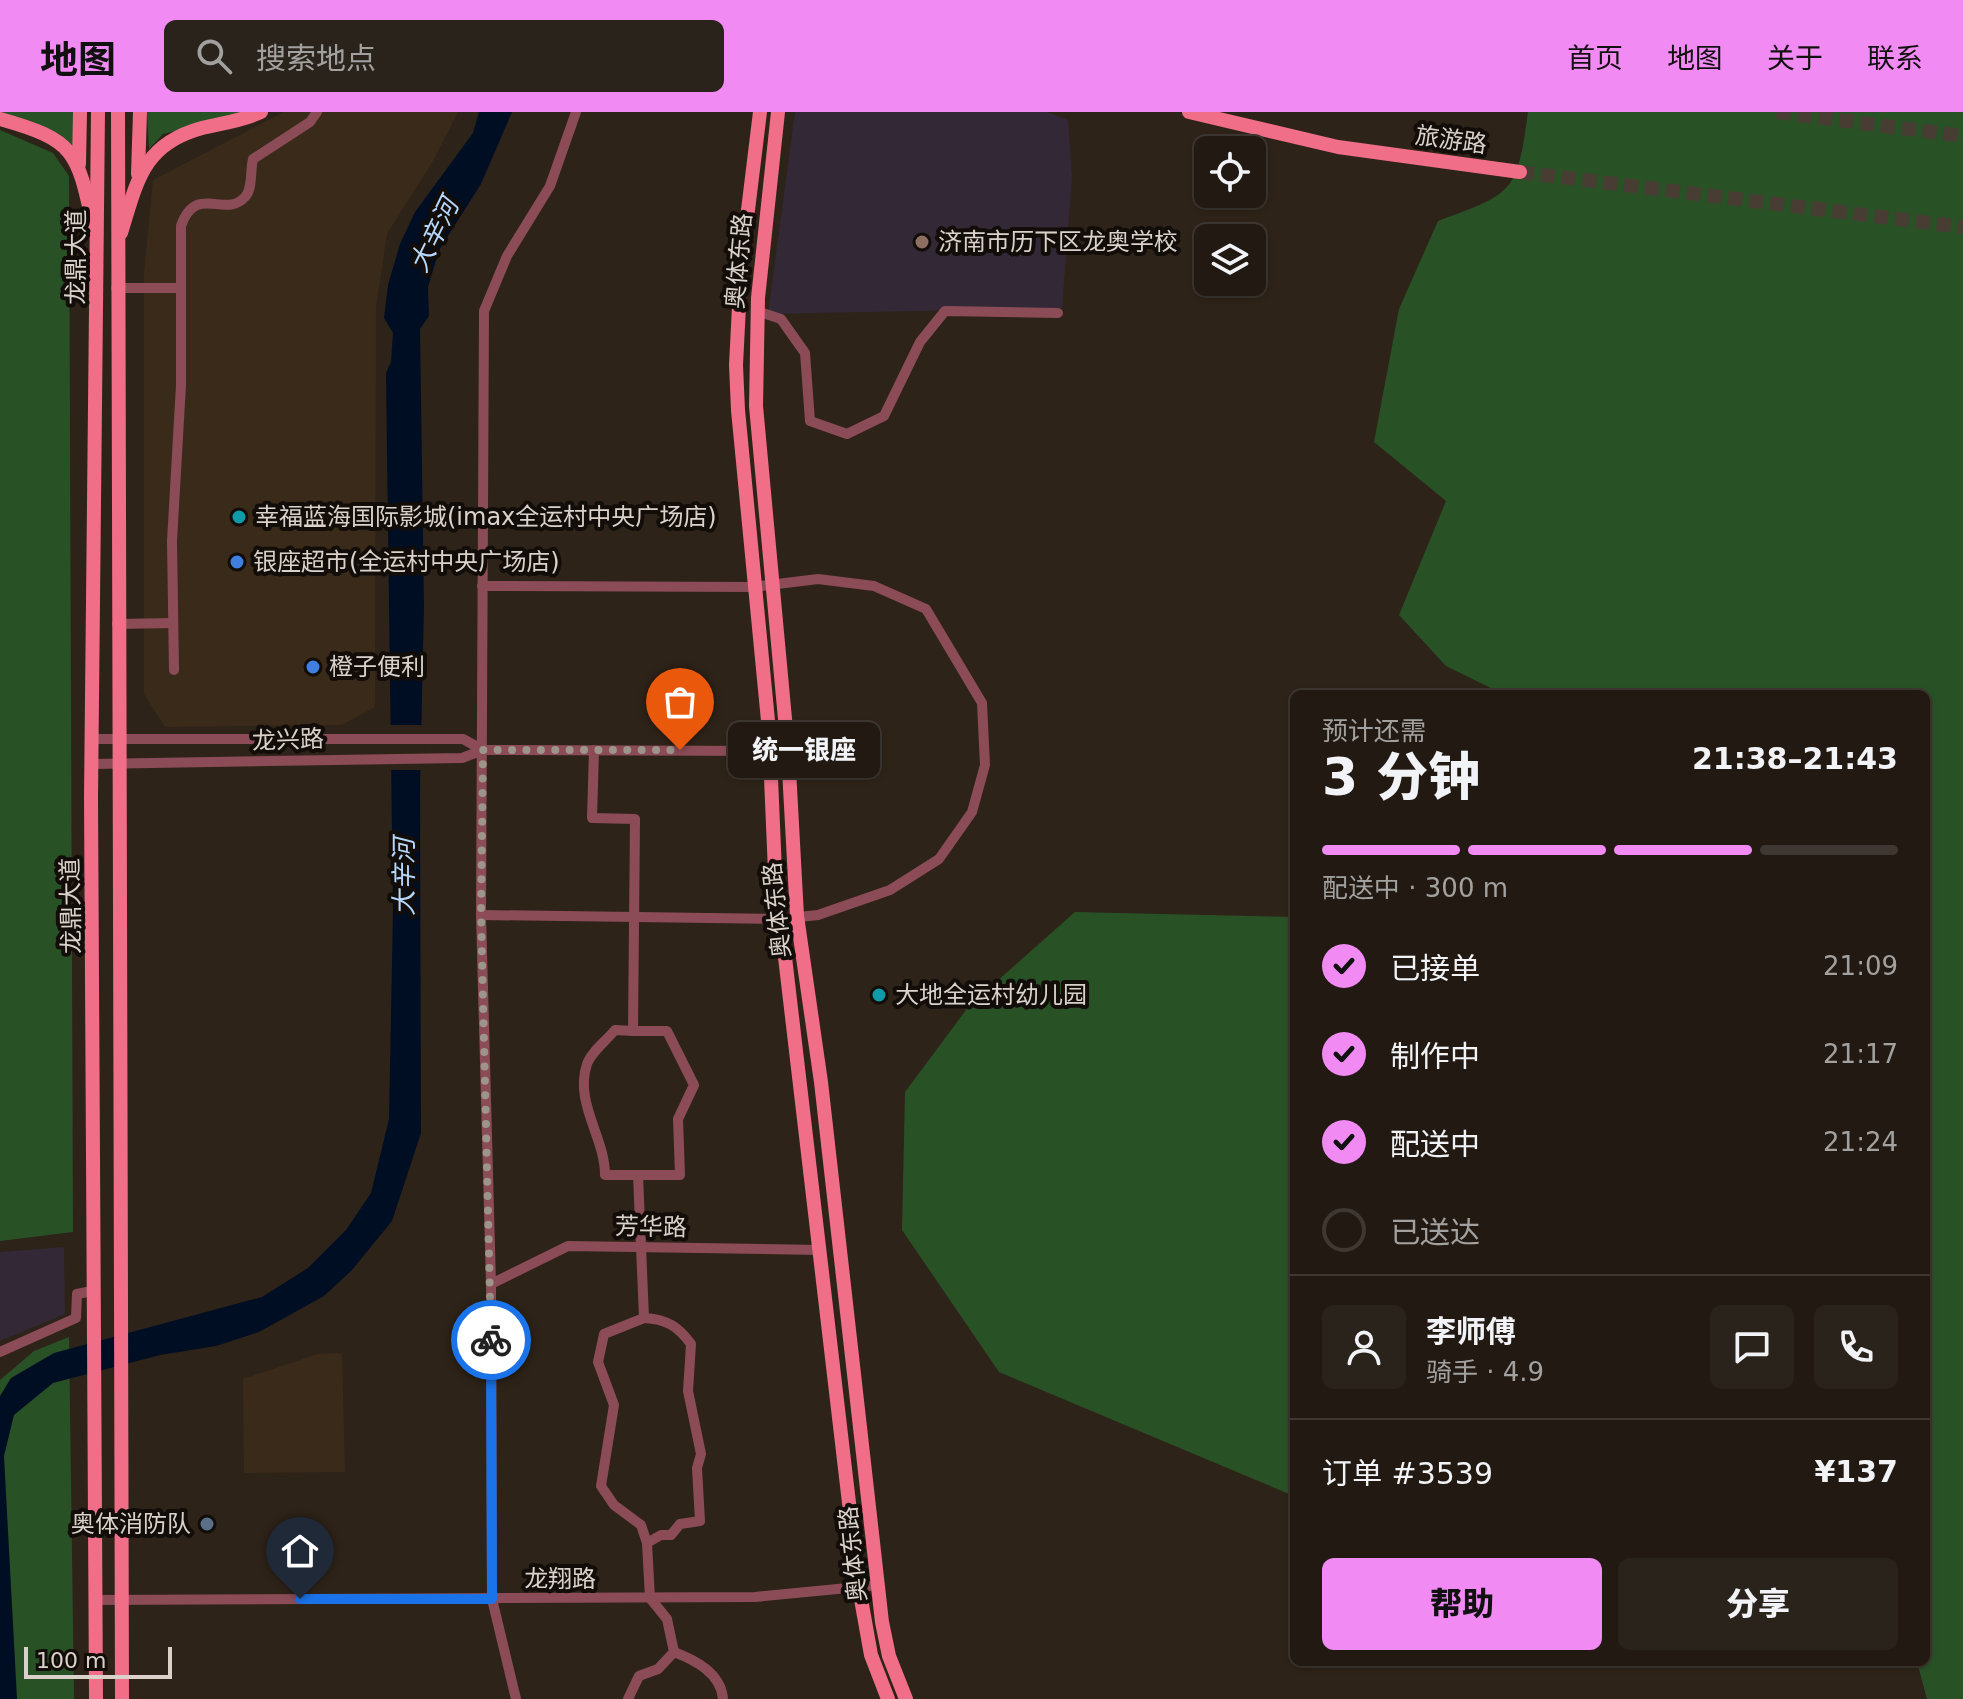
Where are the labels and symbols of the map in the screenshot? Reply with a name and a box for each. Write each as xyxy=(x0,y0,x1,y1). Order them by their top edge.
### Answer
street label: 旅游路 xyxy=(1413,121,1489,159)
water label: 大辛河 xyxy=(403,189,467,277)
street label: 龙鼎大道 xyxy=(62,209,90,305)
street label: 奥体东路 xyxy=(721,212,757,310)
place label: 济南市历下区龙奥学校 xyxy=(938,228,1178,256)
marker: 济南市历下区龙奥学校 xyxy=(913,233,931,251)
place label: 幸福蓝海国际影城(imax全运村中央广场店) xyxy=(255,503,717,531)
marker: 幸福蓝海国际影城(imax全运村中央广场店) xyxy=(230,508,248,526)
place label: 银座超市(全运村中央广场店) xyxy=(253,548,560,576)
marker: 银座超市(全运村中央广场店) xyxy=(228,553,246,571)
place label: 橙子便利 xyxy=(329,653,425,681)
marker: 橙子便利 xyxy=(304,658,322,676)
pin xyxy=(646,668,714,750)
callout: 统一银座 xyxy=(728,722,880,778)
street label: 龙兴路 xyxy=(252,725,324,755)
water label: 大辛河 xyxy=(389,833,419,916)
street label: 龙鼎大道 xyxy=(56,858,86,954)
street label: 奥体东路 xyxy=(758,861,796,959)
place label: 大地全运村幼儿园 xyxy=(895,981,1087,1009)
marker: 大地全运村幼儿园 xyxy=(870,986,888,1004)
street label: 芳华路 xyxy=(615,1212,687,1242)
courier xyxy=(451,1300,531,1380)
street label: 奥体东路 xyxy=(834,1505,872,1603)
place label: 奥体消防队 xyxy=(71,1510,191,1538)
marker: 奥体消防队 xyxy=(198,1515,216,1533)
pin xyxy=(266,1517,334,1599)
street label: 龙翔路 xyxy=(524,1565,596,1593)
scale bar xyxy=(24,1643,172,1679)

